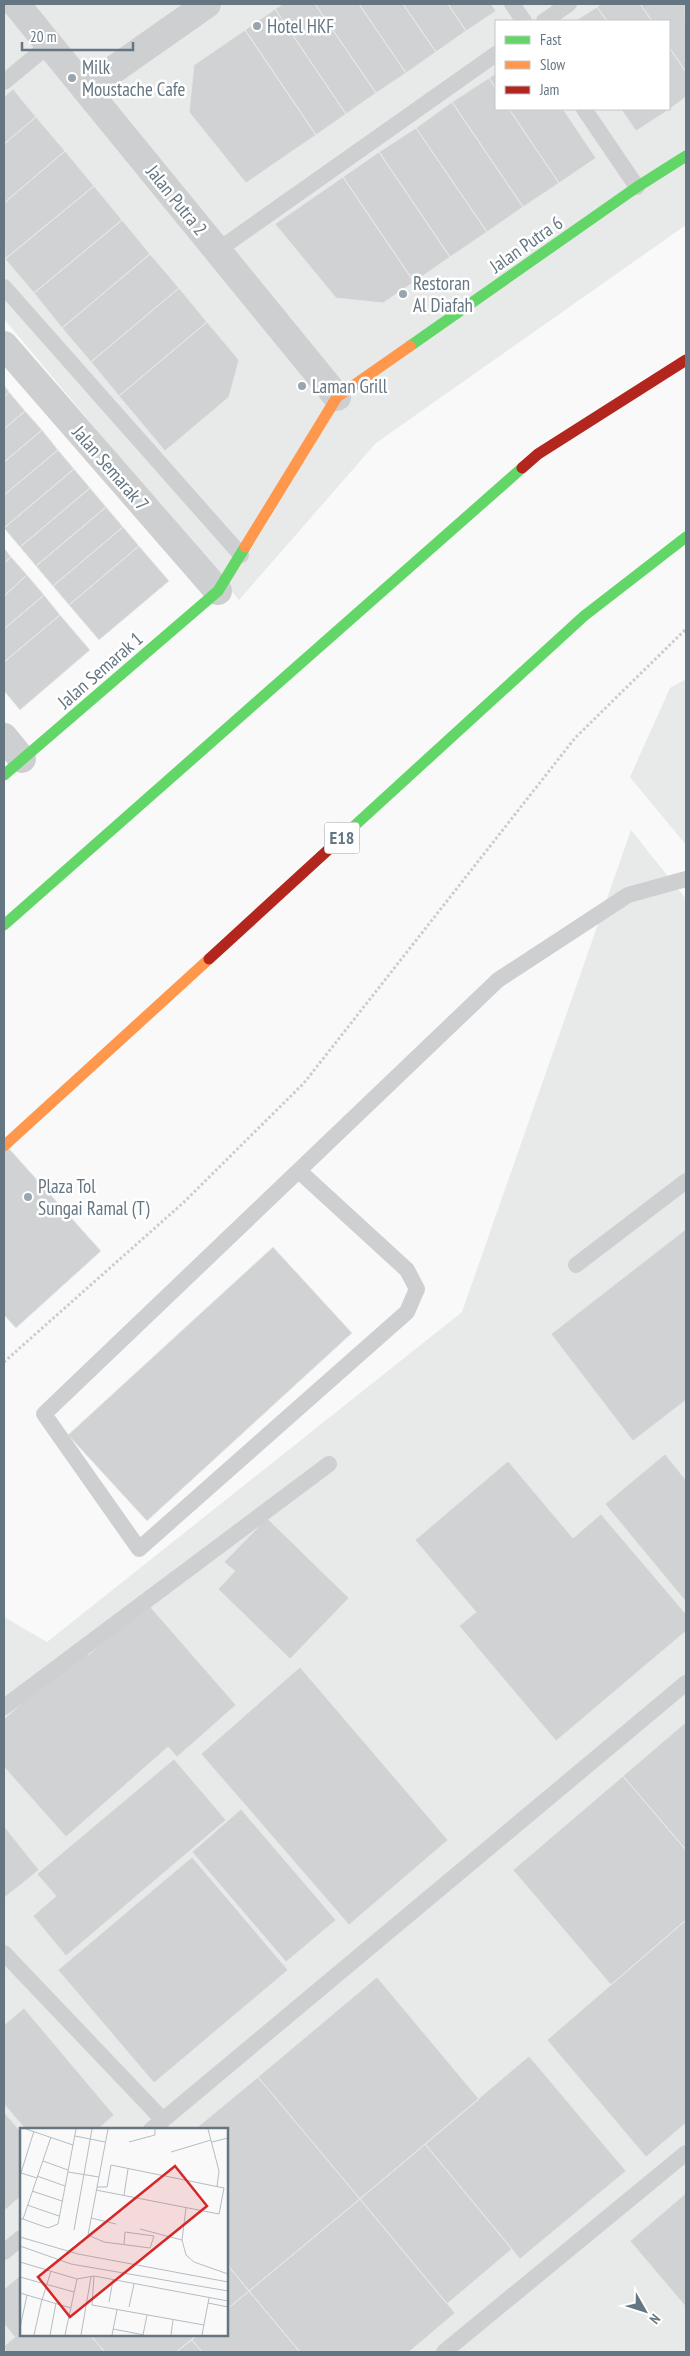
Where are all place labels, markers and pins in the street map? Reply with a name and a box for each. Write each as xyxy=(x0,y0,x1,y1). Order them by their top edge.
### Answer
place label: Hotel HKF xyxy=(267,14,334,38)
marker: Hotel HKF xyxy=(251,20,263,32)
place label: Milk Moustache Cafe xyxy=(82,55,186,101)
marker: Milk Moustache Cafe xyxy=(66,72,78,84)
place label: Restoran Al Diafah xyxy=(413,271,473,317)
marker: Restoran Al Diafah xyxy=(397,288,409,300)
place label: Laman Grill xyxy=(312,374,388,398)
marker: Laman Grill xyxy=(296,380,308,392)
place label: Plaza Tol Sungai Ramal (T) xyxy=(38,1174,150,1220)
marker: Plaza Tol Sungai Ramal (T) xyxy=(22,1191,34,1203)

